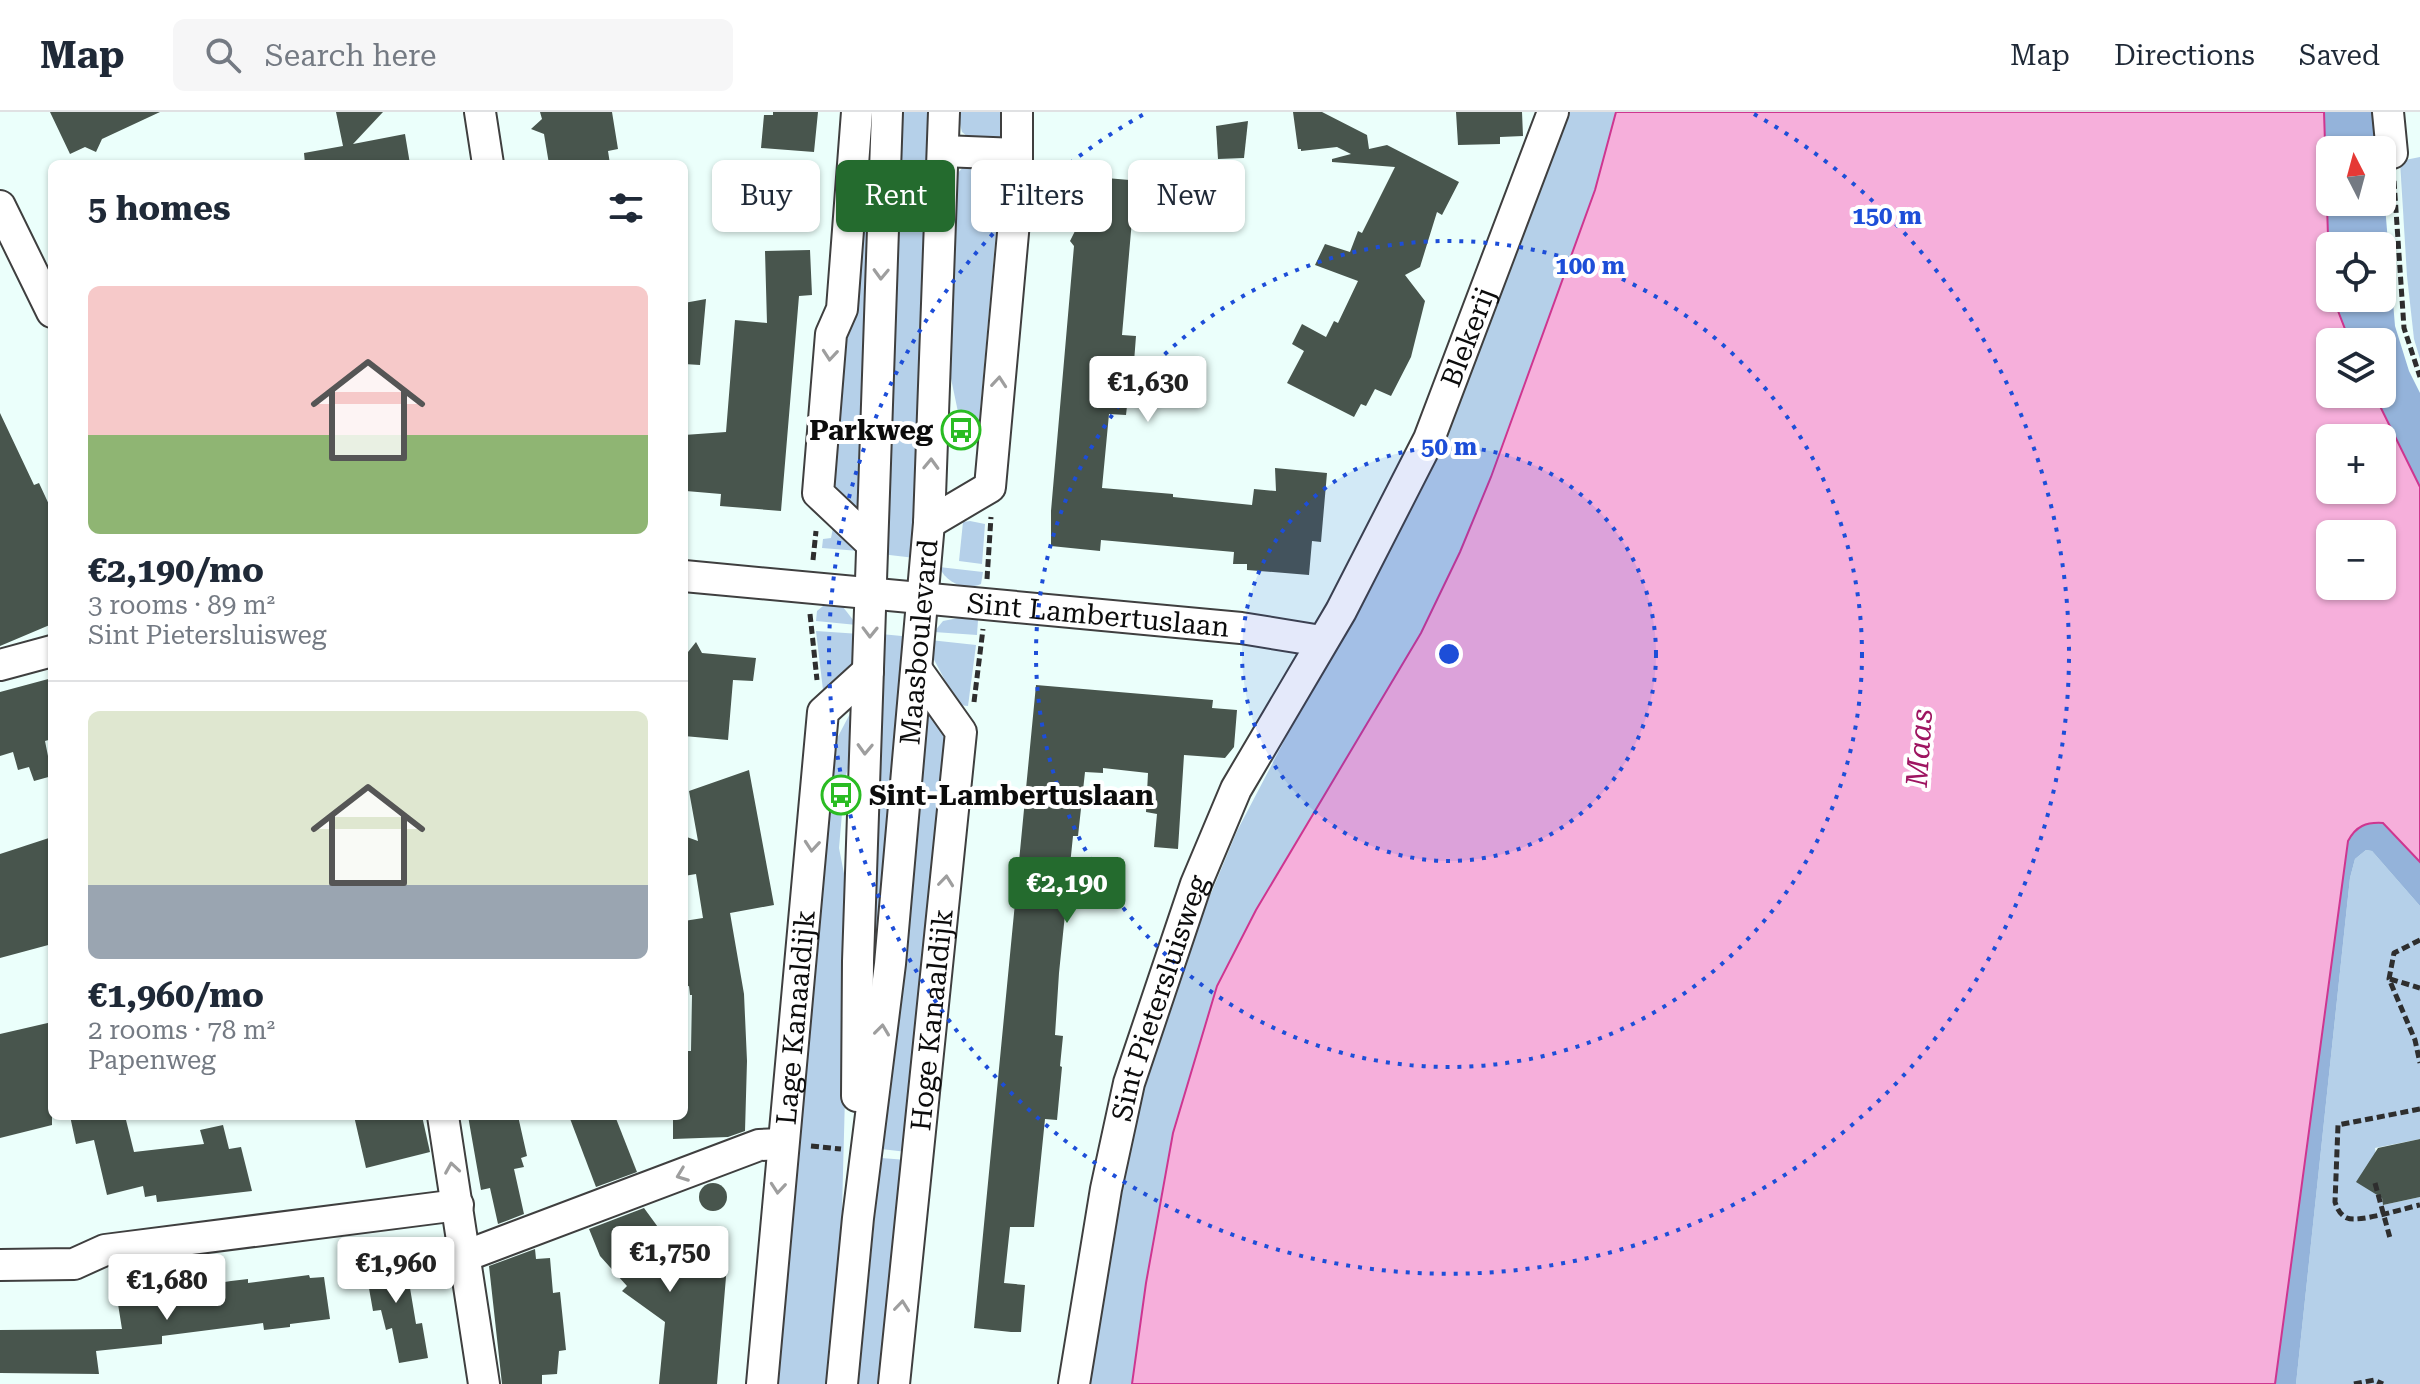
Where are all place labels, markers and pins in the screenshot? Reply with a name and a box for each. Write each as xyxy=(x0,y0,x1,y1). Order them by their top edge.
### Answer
pin: €1,630 xyxy=(1083,356,1213,424)
bus stop icon: Parkweg xyxy=(940,409,982,451)
place label: Parkweg xyxy=(809,414,934,447)
centre of rings xyxy=(1435,640,1463,668)
bus stop icon: Sint-Lambertuslaan xyxy=(820,774,862,816)
place label: Sint-Lambertuslaan xyxy=(869,779,1154,812)
pin: €2,190 xyxy=(1002,857,1132,925)
pin: €1,750 xyxy=(605,1226,735,1294)
pin: €1,960 xyxy=(331,1237,461,1305)
pin: €1,680 xyxy=(102,1254,232,1322)

